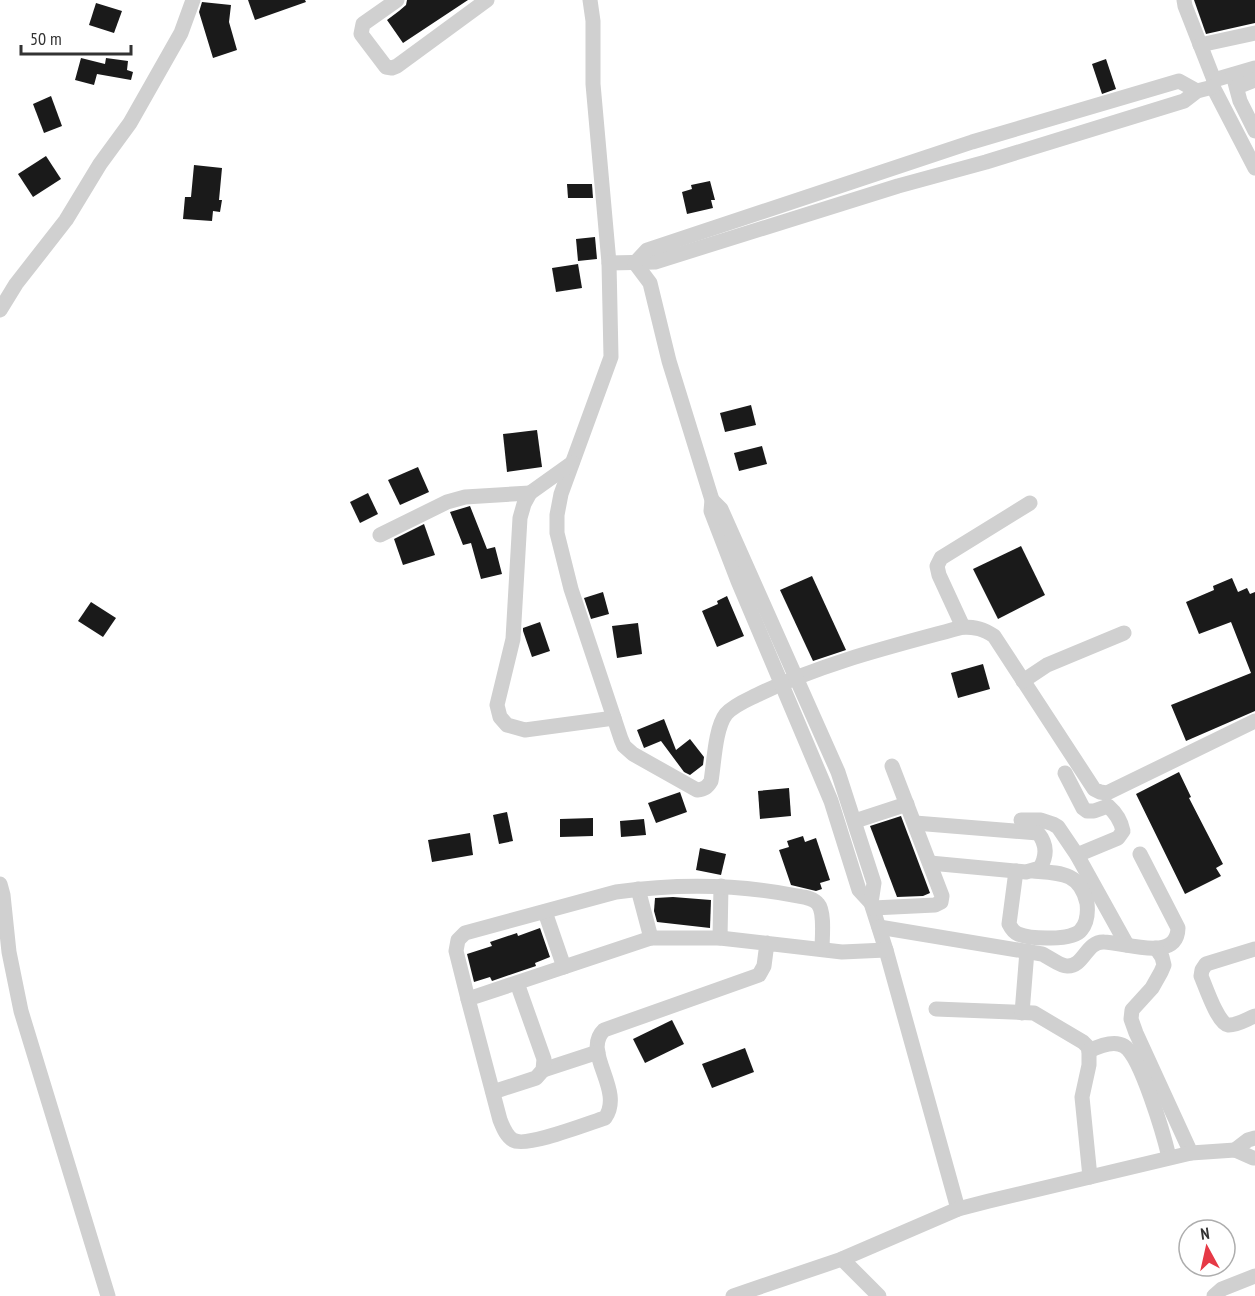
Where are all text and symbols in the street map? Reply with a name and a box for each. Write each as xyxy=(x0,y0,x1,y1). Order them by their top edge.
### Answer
scale bar xyxy=(21,18,130,56)
text: 50 m xyxy=(30,27,62,50)
north arrow xyxy=(1177,1218,1237,1278)
text: N xyxy=(1199,1223,1211,1244)

